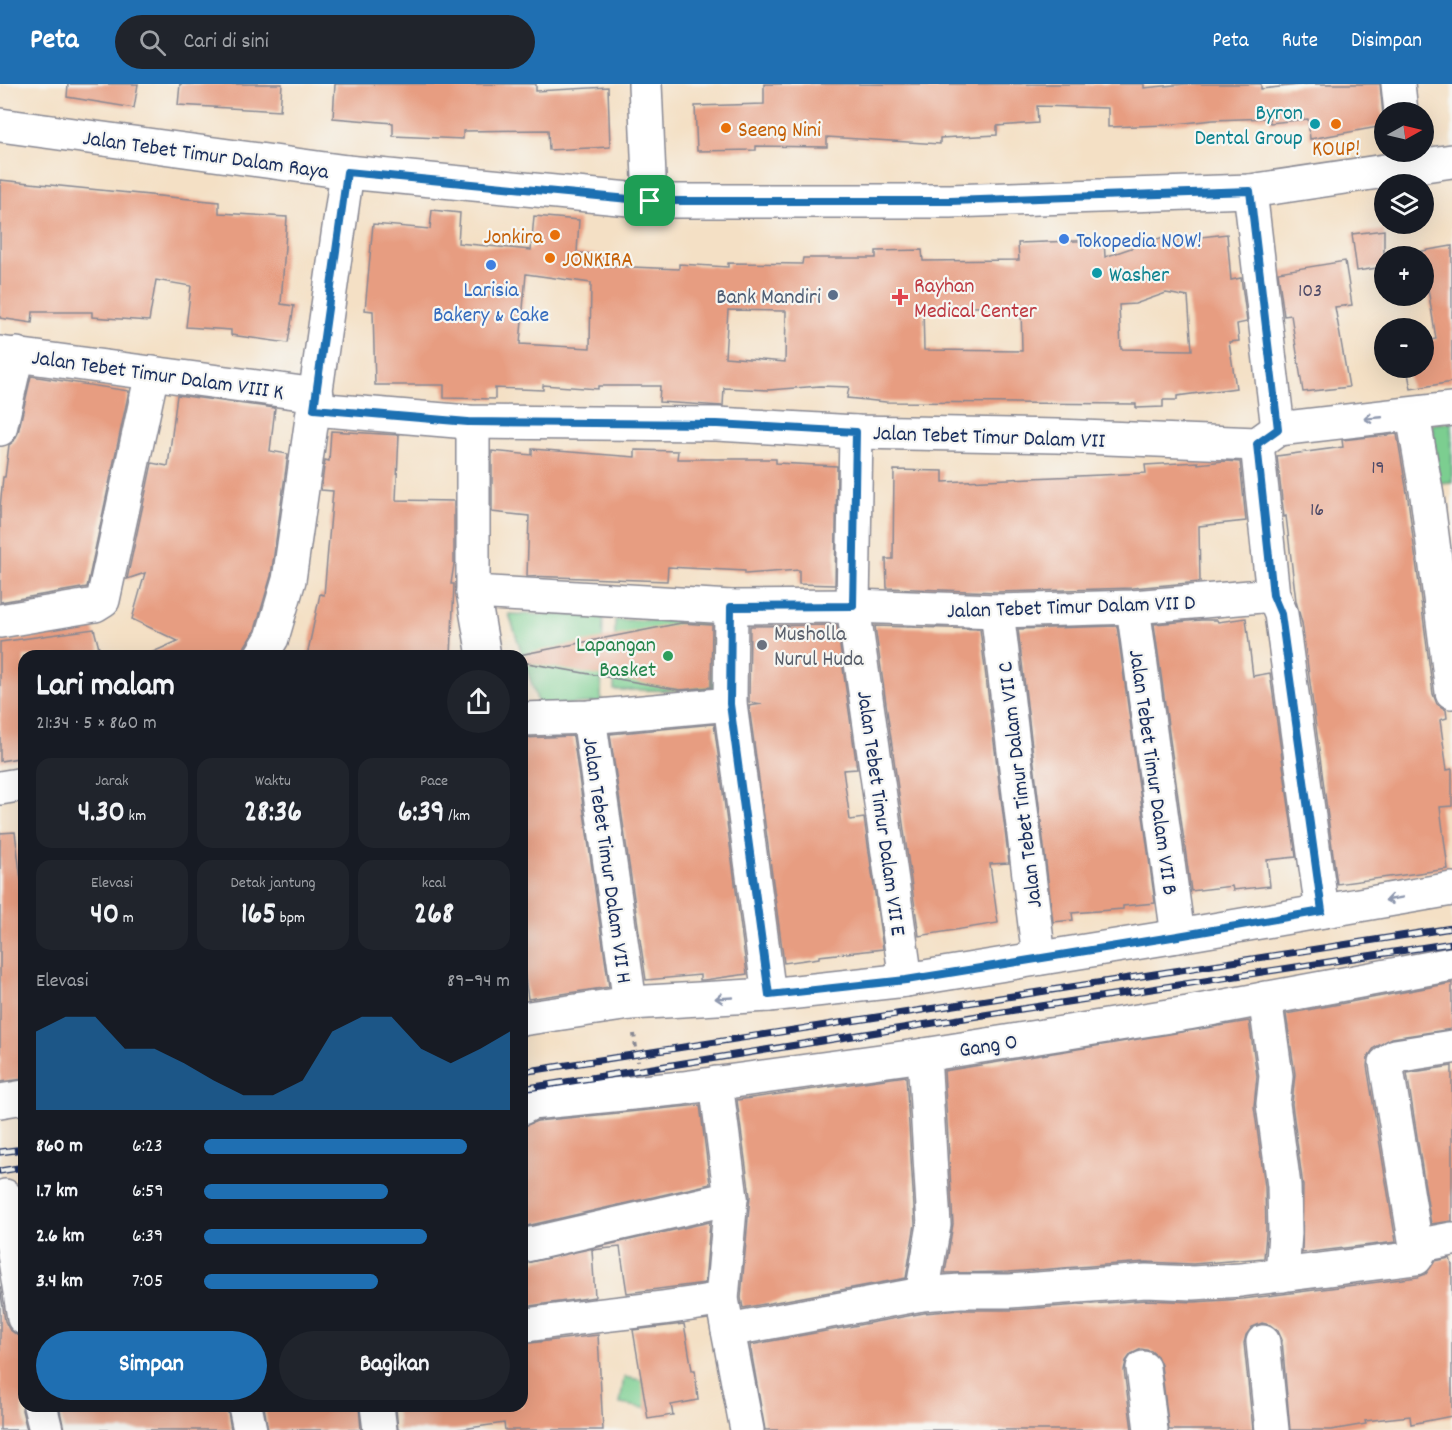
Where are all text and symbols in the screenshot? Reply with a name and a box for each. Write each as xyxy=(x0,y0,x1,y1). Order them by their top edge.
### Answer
search box xyxy=(115,15,535,69)
text: Peta xyxy=(30,22,79,62)
icon: search xyxy=(136,26,169,59)
text: Cari di sini xyxy=(184,27,269,58)
text: Peta xyxy=(1212,27,1249,57)
text: Rute xyxy=(1282,27,1318,57)
text: Disimpan xyxy=(1351,27,1422,57)
place label: Byron Dental Group xyxy=(1194,99,1303,155)
north arrow xyxy=(1374,102,1434,162)
map controls xyxy=(1374,102,1434,378)
place label: Seeng Nini xyxy=(738,116,821,147)
marker: Byron Dental Group xyxy=(1308,117,1322,131)
marker: KOUP! xyxy=(1329,117,1343,131)
marker: Seeng Nini xyxy=(719,121,733,135)
street label: Jalan Tebet Timur Dalam Raya xyxy=(80,124,331,189)
place label: KOUP! xyxy=(1312,135,1360,166)
button: layers xyxy=(1374,174,1434,234)
pin xyxy=(624,175,675,226)
icon: arrive xyxy=(633,184,666,217)
place label: Jonkira xyxy=(484,223,544,254)
place label: Tokopedia NOW! xyxy=(1076,227,1202,258)
marker: Jonkira xyxy=(548,228,562,242)
marker: Tokopedia NOW! xyxy=(1057,232,1071,246)
place label: JONKIRA xyxy=(562,246,633,277)
button: + xyxy=(1374,246,1434,306)
marker: JONKIRA xyxy=(543,251,557,265)
marker: Larisia Bakery & Cake xyxy=(484,258,498,272)
place label: Washer xyxy=(1109,261,1170,292)
marker: Washer xyxy=(1090,266,1104,280)
place label: Rayhan Medical Center xyxy=(914,272,1038,328)
place label: Larisia Bakery & Cake xyxy=(433,276,549,332)
house number: 103 xyxy=(1298,278,1322,306)
place label: Bank Mandiri xyxy=(716,283,821,314)
marker: Bank Mandiri xyxy=(826,288,840,302)
marker: Rayhan Medical Center xyxy=(891,288,909,306)
button: − xyxy=(1374,318,1434,378)
street label: Jalan Tebet Timur Dalam VIII K xyxy=(30,343,286,410)
one-way arrow xyxy=(1364,413,1384,424)
street label: Jalan Tebet Timur Dalam VII xyxy=(872,419,1106,458)
house number: 19 xyxy=(1371,455,1385,483)
house number: 16 xyxy=(1310,497,1324,525)
street label: Jalan Tebet Timur Dalam VII D xyxy=(946,589,1196,628)
place label: Musholla Nurul Huda xyxy=(774,620,864,676)
place label: Lapangan Basket xyxy=(576,631,656,687)
marker: Musholla Nurul Huda xyxy=(755,638,769,652)
street label: Jalan Tebet Timur Dalam VII B xyxy=(1119,648,1184,897)
marker: Lapangan Basket xyxy=(661,649,675,663)
street label: Jalan Tebet Timur Dalam VII C xyxy=(991,659,1052,910)
text: Lari malam xyxy=(36,664,175,711)
button: share xyxy=(447,670,510,733)
street label: Jalan Tebet Timur Dalam VII E xyxy=(847,689,912,938)
text: 21:34 · 5 × 860 m xyxy=(36,710,157,738)
street label: Jalan Tebet Timur Dalam VII H xyxy=(573,735,638,986)
text: Jarak xyxy=(95,770,129,793)
text: Waktu xyxy=(255,770,291,793)
text: Pace xyxy=(420,770,448,793)
text: 4.30 xyxy=(78,793,125,836)
text: 28:36 xyxy=(244,793,302,836)
text: 6:39 xyxy=(398,793,444,836)
text: km xyxy=(125,805,146,828)
text: /km xyxy=(444,805,470,828)
text: Elevasi xyxy=(91,872,133,895)
text: Detak jantung xyxy=(230,872,316,895)
text: kcal xyxy=(422,872,446,895)
one-way arrow xyxy=(1385,893,1405,904)
text: 40 xyxy=(90,895,119,938)
text: 165 xyxy=(241,895,276,938)
text: 268 xyxy=(414,895,454,938)
text: m xyxy=(119,907,134,930)
text: bpm xyxy=(276,907,305,930)
text: Elevasi xyxy=(36,968,88,996)
text: 89–94 m xyxy=(447,968,510,996)
one-way arrow xyxy=(715,993,734,1004)
street label: Gang O xyxy=(957,1028,1020,1067)
text: 860 m xyxy=(36,1133,83,1161)
text: 6:23 xyxy=(132,1133,163,1161)
text: 1.7 km xyxy=(36,1178,78,1206)
text: 6:59 xyxy=(132,1178,164,1206)
text: 2.6 km xyxy=(36,1223,84,1251)
text: 6:39 xyxy=(132,1223,163,1251)
text: 3.4 km xyxy=(36,1268,83,1296)
text: 7:05 xyxy=(132,1268,163,1296)
button: Simpan xyxy=(36,1331,267,1400)
button: Bagikan xyxy=(279,1331,510,1400)

